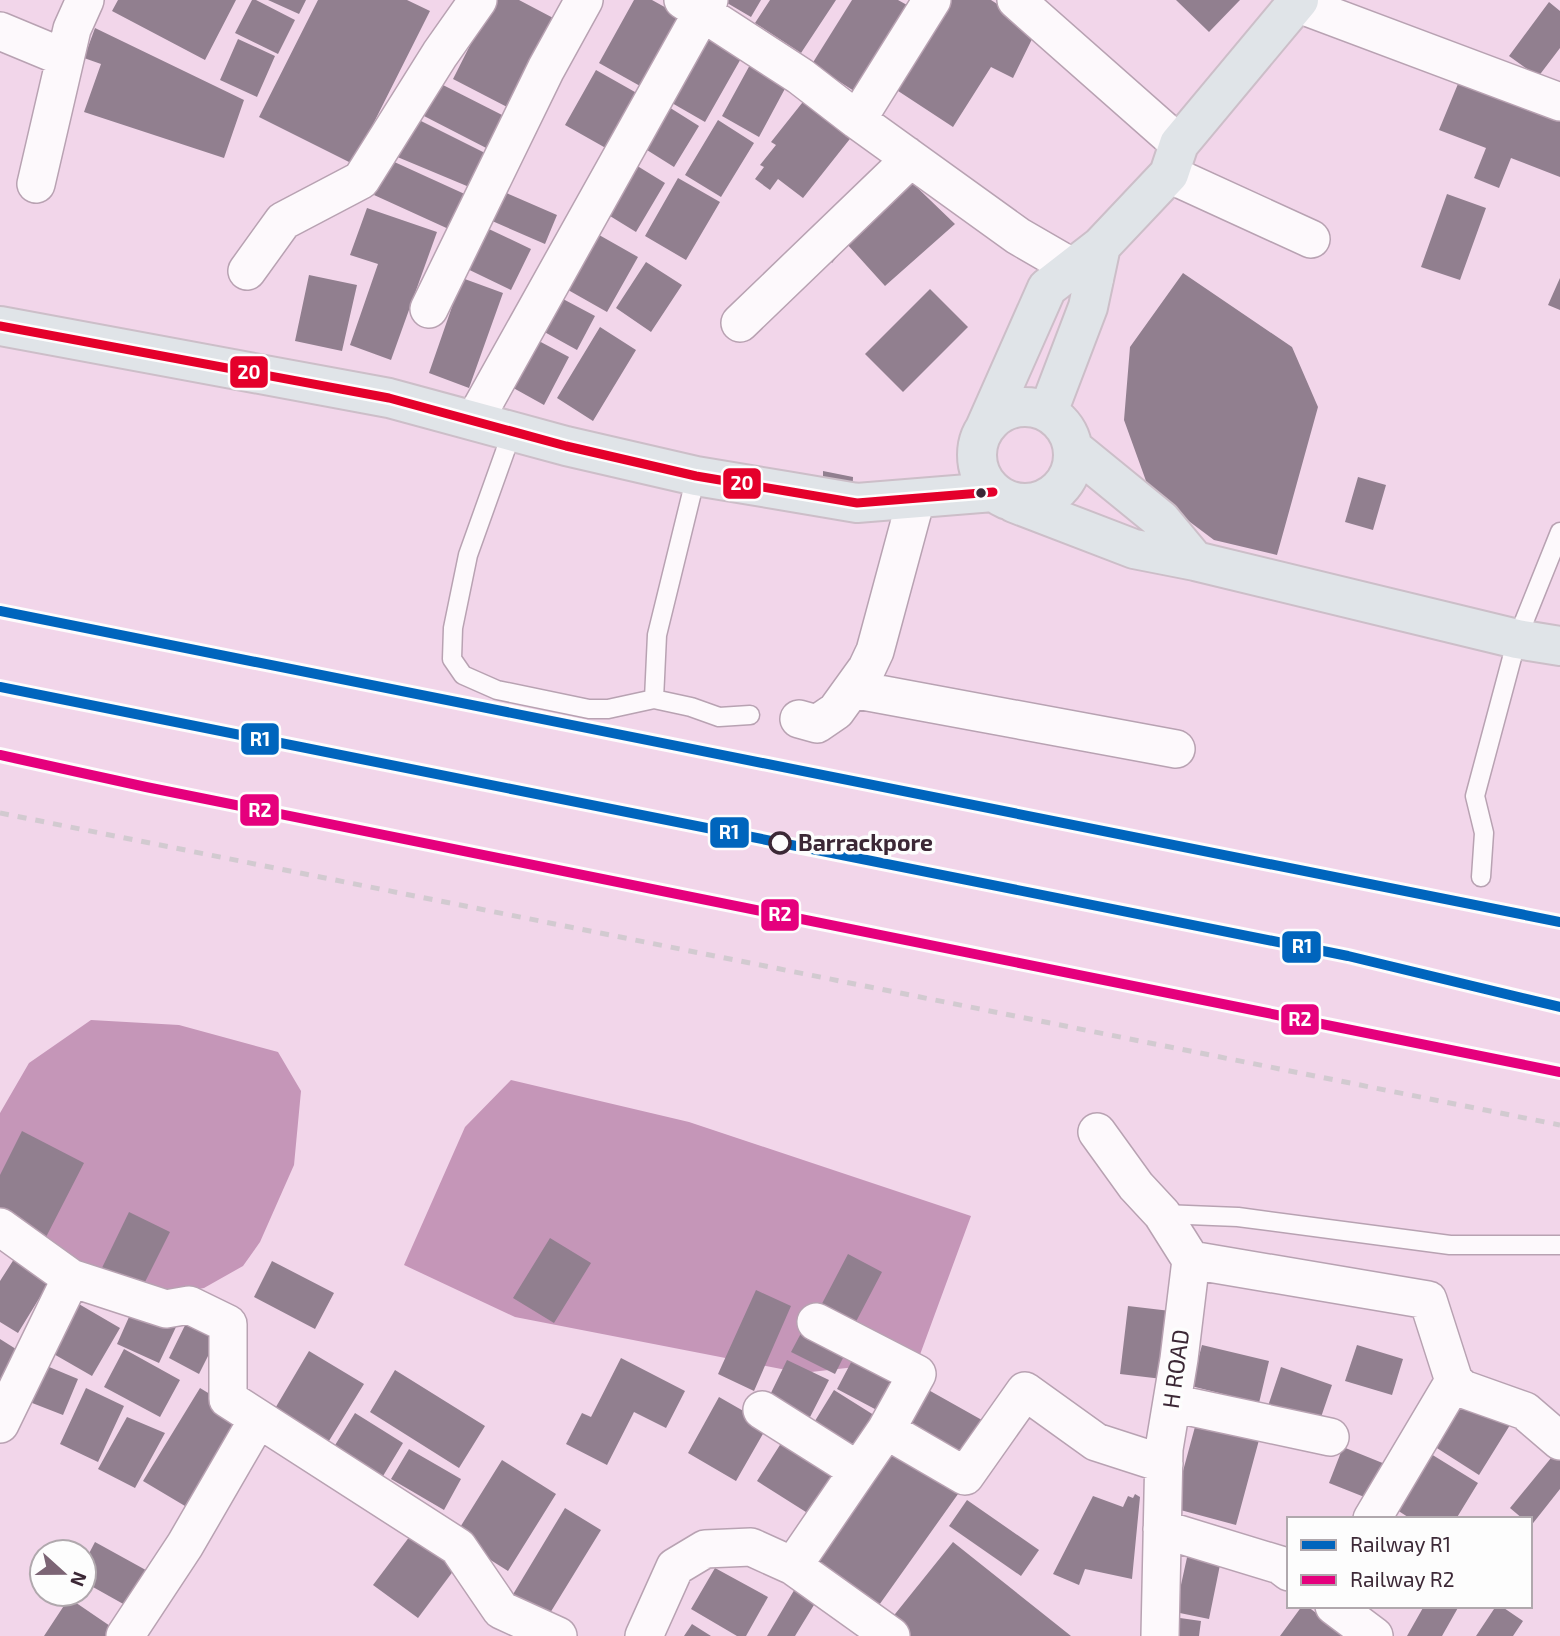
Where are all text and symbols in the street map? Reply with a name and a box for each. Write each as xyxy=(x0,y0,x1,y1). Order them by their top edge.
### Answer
line badge: 20 xyxy=(229,355,269,389)
text: 20 xyxy=(237,360,261,383)
line badge: 20 xyxy=(722,467,762,500)
text: 20 xyxy=(730,471,754,494)
unlabelled marker xyxy=(974,486,988,500)
line badge: R1 xyxy=(240,722,280,756)
text: R1 xyxy=(250,727,270,750)
line badge: R2 xyxy=(239,793,280,827)
text: R2 xyxy=(248,798,272,821)
line badge: R1 xyxy=(709,816,750,849)
text: R1 xyxy=(719,820,739,843)
place label: Barrackpore xyxy=(798,828,933,856)
marker: Barrackpore xyxy=(769,832,791,854)
line badge: R2 xyxy=(760,898,800,932)
text: R2 xyxy=(768,902,792,925)
line badge: R1 xyxy=(1281,930,1322,964)
text: R1 xyxy=(1292,934,1312,957)
line badge: R2 xyxy=(1280,1003,1320,1036)
text: R2 xyxy=(1288,1007,1312,1030)
street label: H ROAD xyxy=(1156,1328,1194,1410)
legend xyxy=(1287,1517,1532,1608)
text: Railway R1 xyxy=(1350,1531,1451,1556)
north arrow xyxy=(28,1538,98,1608)
text: Railway R2 xyxy=(1350,1566,1455,1591)
text: N xyxy=(66,1569,93,1590)

